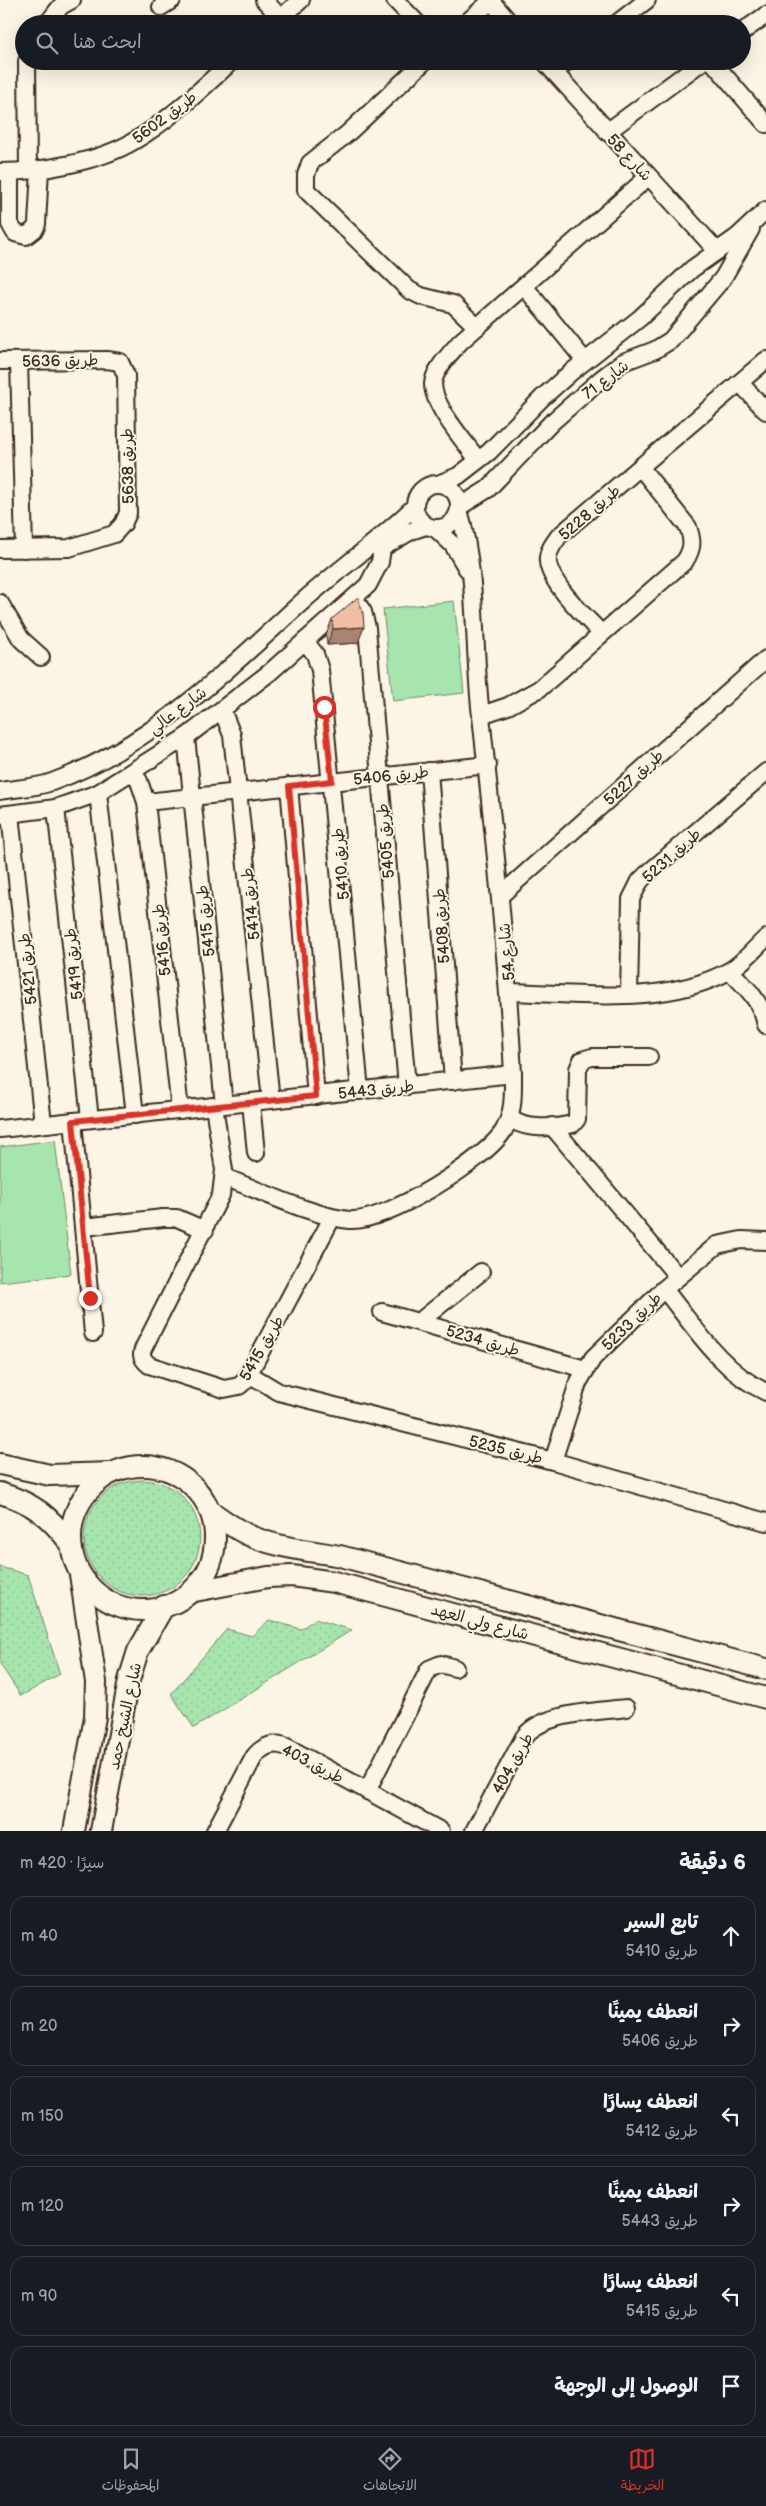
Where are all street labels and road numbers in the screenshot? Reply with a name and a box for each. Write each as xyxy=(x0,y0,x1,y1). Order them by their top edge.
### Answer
street label: طريق 5602 xyxy=(129,88,201,149)
street label: شارع 58 xyxy=(602,131,655,186)
street label: طريق 5636 xyxy=(22,351,98,372)
street label: شارع 71 xyxy=(579,357,633,405)
street label: طريق 5638 xyxy=(118,428,139,504)
street label: طريق 5228 xyxy=(555,481,625,545)
street label: شارع عالي xyxy=(145,683,213,742)
street label: طريق 5227 xyxy=(600,746,668,810)
street label: طريق 5406 xyxy=(352,763,430,790)
street label: طريق 5405 xyxy=(374,802,399,879)
street label: طريق 5231 xyxy=(639,825,705,887)
street label: طريق 5410 xyxy=(329,827,354,901)
street label: طريق 5414 xyxy=(238,867,265,941)
street label: طريق 5415 xyxy=(193,884,220,958)
street label: طريق 5408 xyxy=(430,888,455,964)
street label: طريق 5416 xyxy=(149,903,176,977)
street label: شارع 54 xyxy=(496,922,520,982)
street label: طريق 5419 xyxy=(61,927,88,1001)
street label: طريق 5421 xyxy=(15,932,42,1006)
street label: طريق 5443 xyxy=(337,1077,415,1104)
street label: طريق 5233 xyxy=(598,1289,666,1355)
street label: طريق 5415 xyxy=(236,1313,289,1385)
street label: طريق 5234 xyxy=(444,1322,522,1361)
street label: طريق 5235 xyxy=(467,1432,544,1469)
street label: شارع ولي العهد xyxy=(428,1600,531,1648)
street label: شارع الشيخ حمد xyxy=(105,1661,147,1772)
street label: طريق 404 xyxy=(488,1730,538,1797)
street label: طريق 403 xyxy=(278,1741,346,1788)

